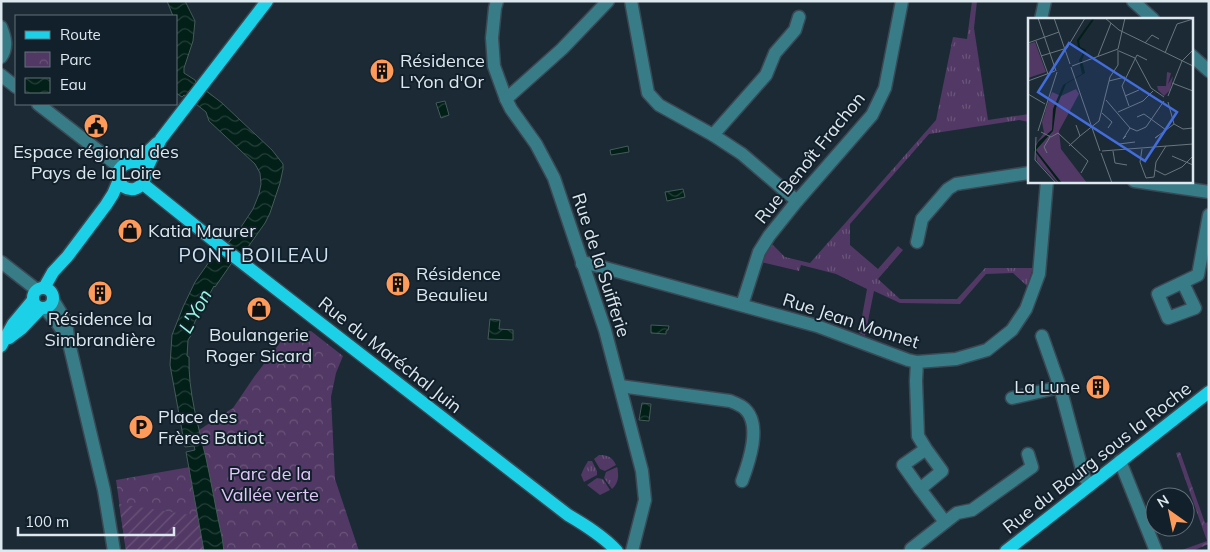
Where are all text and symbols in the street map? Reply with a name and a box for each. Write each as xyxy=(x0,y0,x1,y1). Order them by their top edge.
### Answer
legend xyxy=(15,15,178,105)
inset map xyxy=(1028,18,1192,182)
text: Route xyxy=(60,25,101,44)
place label: Résidence L'Yon d'Or xyxy=(400,49,485,93)
text: Parc xyxy=(60,50,91,69)
building icon: Résidence L'Yon d'Or xyxy=(369,58,395,84)
text: Eau xyxy=(60,75,86,94)
street label: Rue Benoît Frachon xyxy=(749,87,870,228)
public building icon: Espace régional des Pays de la Loire xyxy=(83,113,109,139)
place label: Espace régional des Pays de la Loire xyxy=(13,140,179,184)
street label: Rue de la Suifferie xyxy=(567,190,636,340)
shop icon: Katia Maurer xyxy=(117,218,143,244)
place label: Katia Maurer xyxy=(148,219,256,242)
district label: PONT BOILEAU xyxy=(178,243,330,267)
place label: Résidence Beaulieu xyxy=(416,262,501,306)
building icon: Résidence Beaulieu xyxy=(385,271,411,297)
building icon: Résidence la Simbrandière xyxy=(87,280,113,306)
water label: L'Yon xyxy=(173,285,217,337)
street label: Rue Jean Monnet xyxy=(780,288,922,353)
street label: Rue du Maréchal Juin xyxy=(314,291,467,418)
shop icon: Boulangerie Roger Sicard xyxy=(246,296,272,322)
place label: Résidence la Simbrandière xyxy=(45,307,155,351)
place label: Boulangerie Roger Sicard xyxy=(206,323,312,367)
building icon: La Lune xyxy=(1085,374,1111,400)
place label: La Lune xyxy=(1014,375,1080,398)
street label: Rue du Bourg sous la Roche xyxy=(998,377,1196,538)
place label: Place des Frères Batiot xyxy=(158,405,264,449)
parking icon: Place des Frères Batiot xyxy=(128,414,154,440)
park label: Parc de la Vallée verte xyxy=(221,462,319,506)
north arrow xyxy=(1145,487,1195,537)
text: N xyxy=(1154,491,1172,512)
scale bar xyxy=(18,504,174,536)
text: 100 m xyxy=(25,512,69,531)

